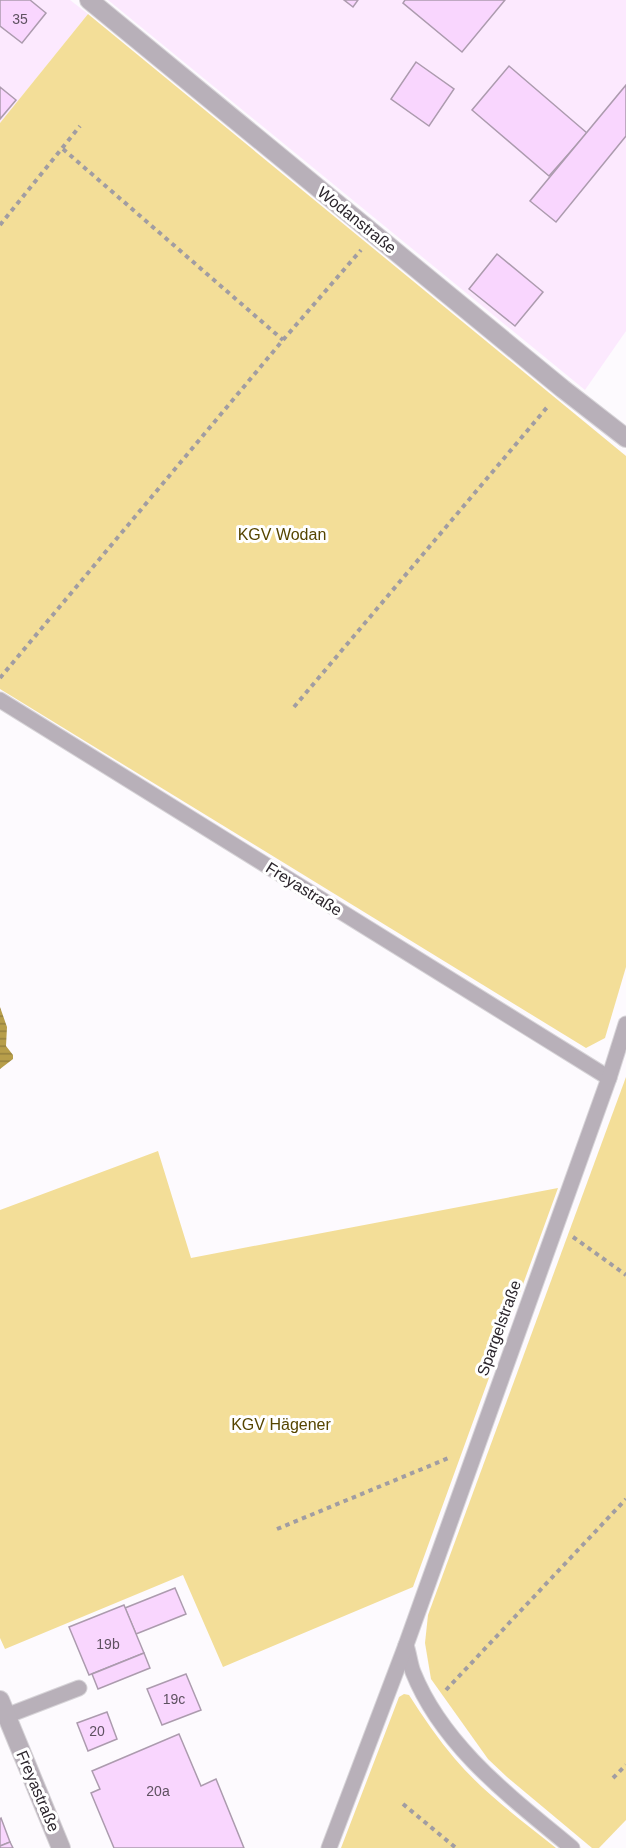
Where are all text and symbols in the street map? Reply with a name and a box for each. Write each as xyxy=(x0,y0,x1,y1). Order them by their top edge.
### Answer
house number: 35 xyxy=(12,11,28,27)
street label: Wodanstraße xyxy=(314,183,400,257)
park label: KGV Wodan xyxy=(238,526,326,543)
street label: Freyastraße xyxy=(263,859,345,919)
street label: Spargelstraße xyxy=(474,1278,524,1378)
park label: KGV Hägener xyxy=(231,1416,331,1433)
house number: 19b xyxy=(96,1636,120,1652)
house number: 19c xyxy=(163,1691,185,1707)
house number: 20 xyxy=(89,1723,105,1739)
street label: Freyastraße xyxy=(13,1748,63,1834)
house number: 20a xyxy=(146,1783,170,1799)

